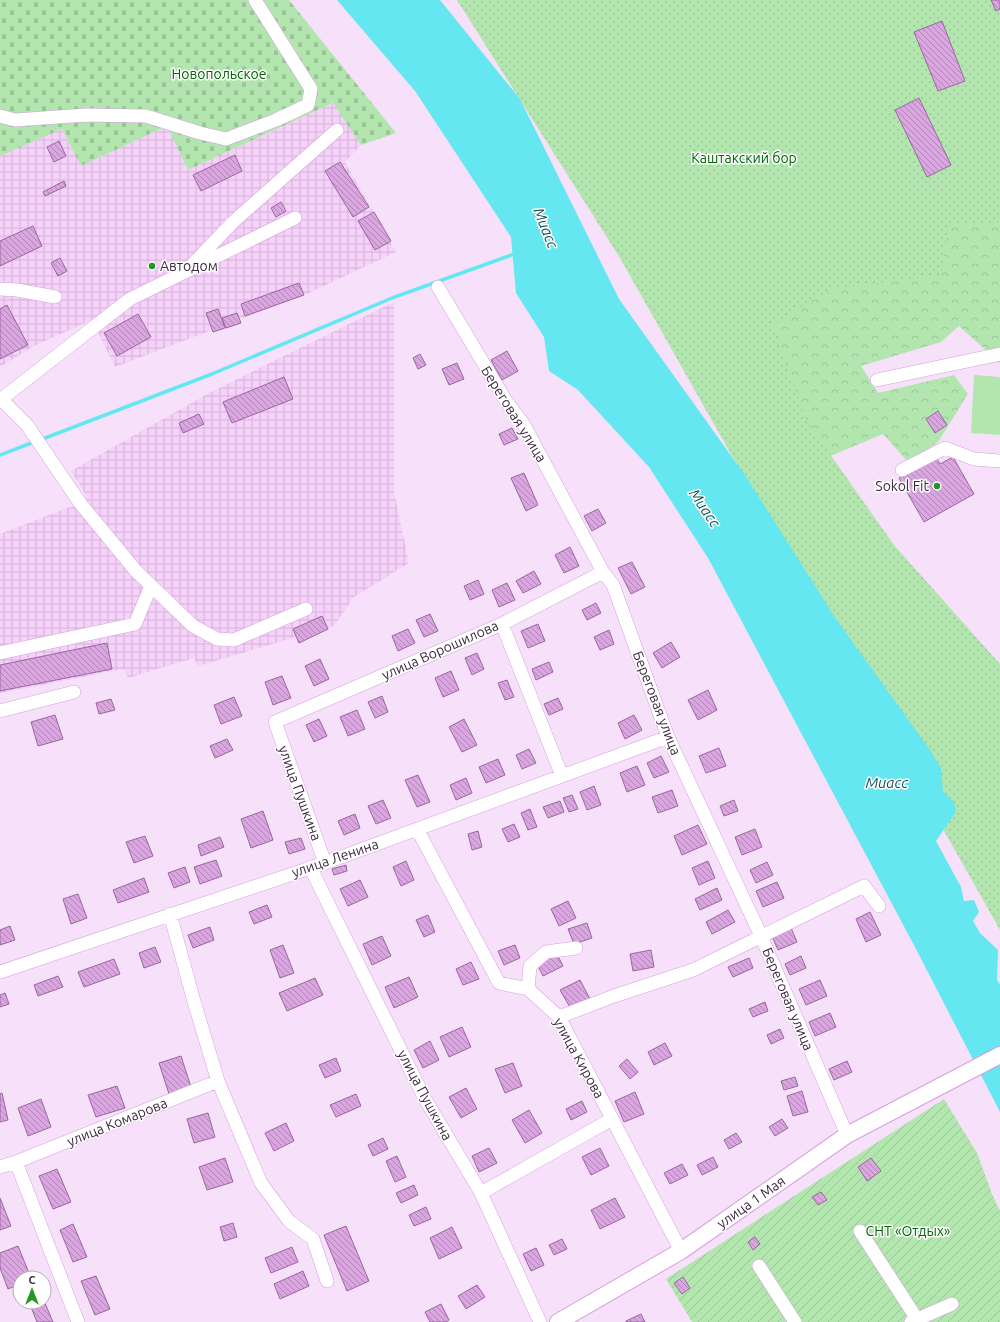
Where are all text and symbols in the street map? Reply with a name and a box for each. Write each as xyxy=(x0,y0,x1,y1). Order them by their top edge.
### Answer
park label: Новопольское xyxy=(172,66,266,82)
park label: Каштакский бор xyxy=(691,150,797,166)
water label: Миасс xyxy=(530,205,562,251)
place label: Автодом xyxy=(160,258,218,274)
marker: Автодом xyxy=(147,261,157,271)
street label: Береговая улица xyxy=(478,363,550,465)
place label: Sokol Fit xyxy=(875,478,929,494)
marker: Sokol Fit xyxy=(932,481,942,491)
water label: Миасс xyxy=(686,486,724,530)
street label: улица Ворошилова xyxy=(379,617,501,683)
street label: Береговая улица xyxy=(630,649,684,757)
street label: улица Пушкина xyxy=(275,743,325,843)
water label: Миасс xyxy=(866,774,908,791)
street label: улица Ленина xyxy=(289,836,381,880)
street label: Береговая улица xyxy=(759,945,817,1053)
street label: улица Кирова xyxy=(550,1015,608,1101)
street label: улица Пушкина xyxy=(394,1047,456,1143)
street label: улица Комарова xyxy=(65,1095,169,1149)
street label: улица 1 Мая xyxy=(714,1173,788,1231)
park label: СНТ «Отдых» xyxy=(866,1223,951,1239)
north arrow xyxy=(12,1270,52,1310)
text: С xyxy=(28,1274,36,1286)

